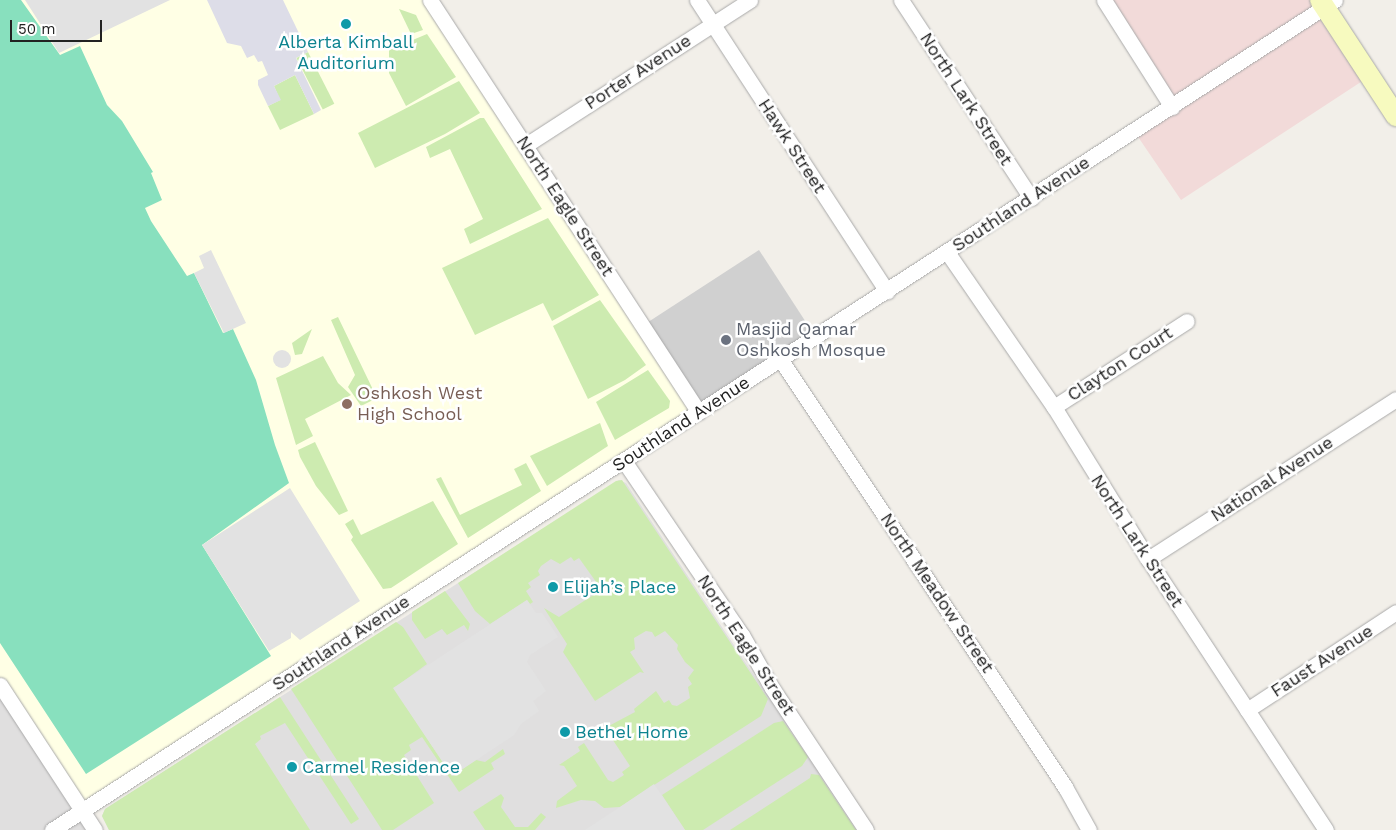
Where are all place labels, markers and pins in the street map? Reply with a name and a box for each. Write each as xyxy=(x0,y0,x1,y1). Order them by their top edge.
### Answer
marker: Alberta Kimball Auditorium xyxy=(340,18,352,30)
place label: Alberta Kimball Auditorium xyxy=(278,32,414,74)
place label: Masjid Qamar Oshkosh Mosque xyxy=(736,319,886,362)
marker: Masjid Qamar Oshkosh Mosque xyxy=(720,334,732,346)
place label: Oshkosh West High School xyxy=(357,383,483,426)
marker: Oshkosh West High School xyxy=(341,398,353,410)
place label: Elijah’s Place xyxy=(563,576,677,598)
marker: Elijah’s Place xyxy=(547,581,559,593)
place label: Bethel Home xyxy=(575,721,689,743)
marker: Bethel Home xyxy=(559,726,571,738)
place label: Carmel Residence xyxy=(302,756,461,778)
marker: Carmel Residence xyxy=(286,761,298,773)

